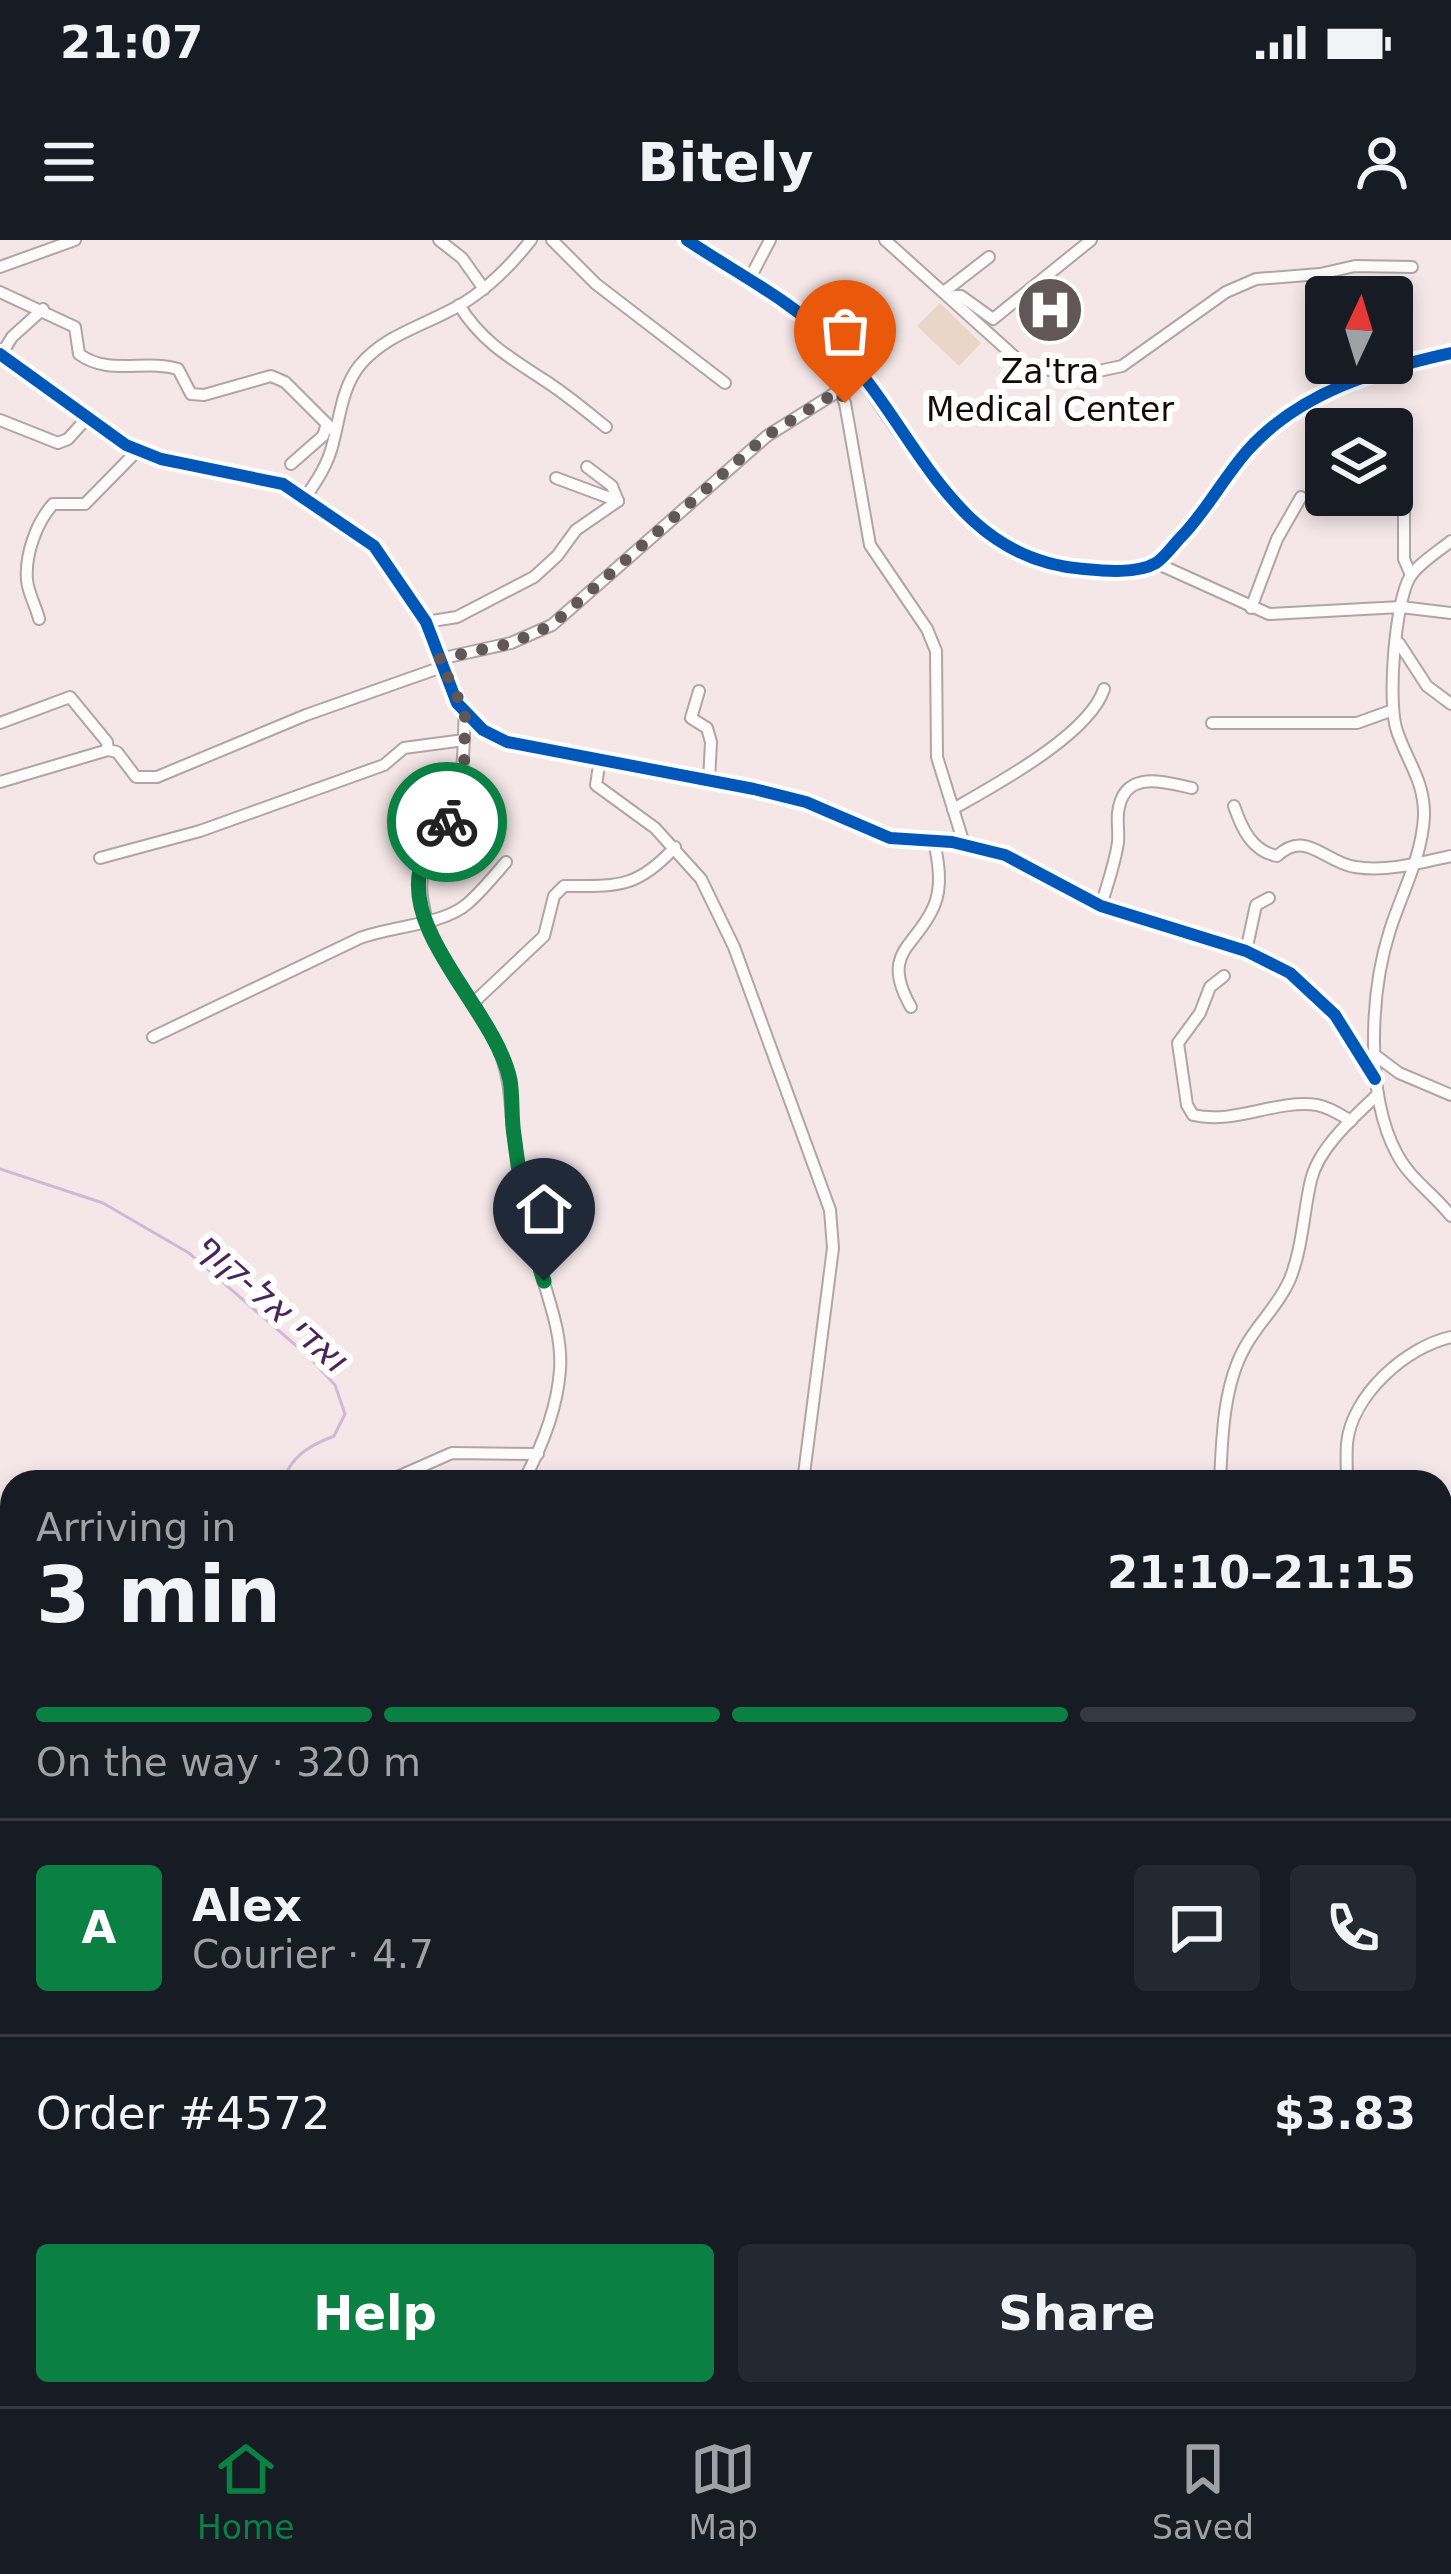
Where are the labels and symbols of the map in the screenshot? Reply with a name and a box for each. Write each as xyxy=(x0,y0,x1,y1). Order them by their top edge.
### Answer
hospital icon: Za'tra Medical Center xyxy=(1015,275,1085,345)
north arrow xyxy=(1305,276,1413,384)
pin xyxy=(794,280,896,403)
place label: Za'tra Medical Center xyxy=(926,352,1174,429)
courier xyxy=(387,762,507,882)
pin xyxy=(493,1158,595,1281)
water label: ואדי אל-קוף xyxy=(188,1223,356,1381)

